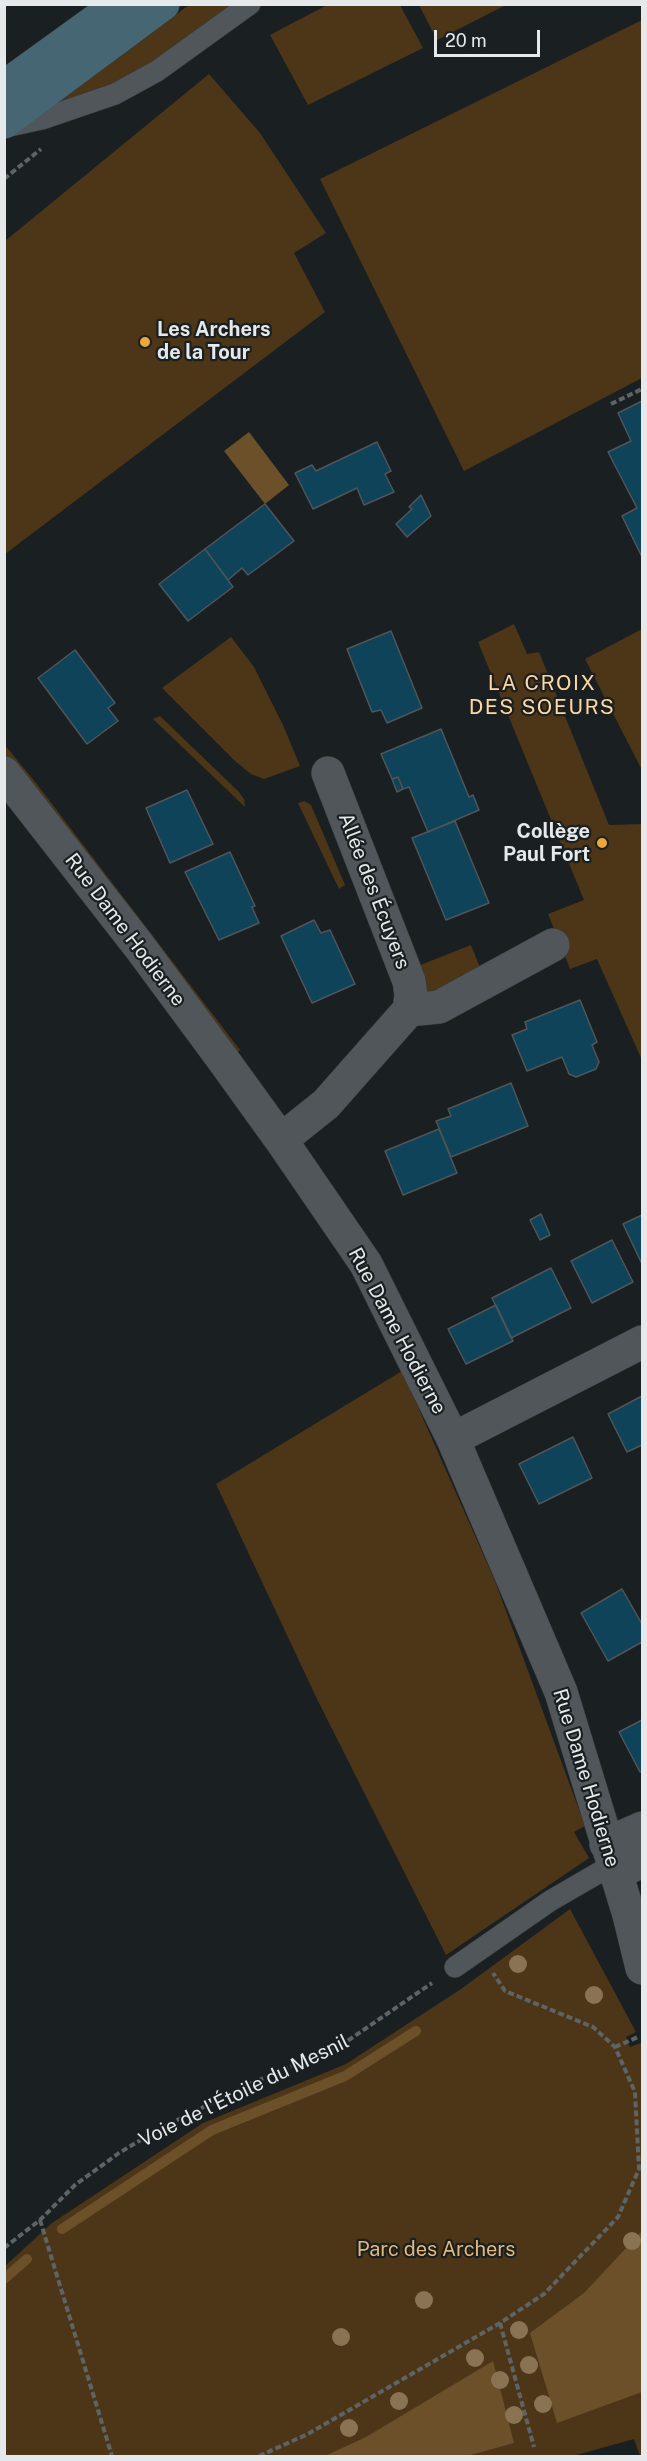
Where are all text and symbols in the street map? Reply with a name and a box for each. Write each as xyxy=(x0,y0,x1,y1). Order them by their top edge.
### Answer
scale bar xyxy=(437,18,544,56)
text: 20 m xyxy=(445,30,487,51)
place label: Les Archers de la Tour xyxy=(157,318,271,365)
marker: Les Archers de la Tour xyxy=(138,335,152,349)
district label: LA CROIX DES SOEURS xyxy=(469,671,615,721)
street label: Allée des Écuyers xyxy=(333,809,415,973)
place label: Collège Paul Fort xyxy=(503,820,590,867)
marker: Collège Paul Fort xyxy=(595,836,609,850)
street label: Rue Dame Hodierne xyxy=(60,849,190,1011)
street label: Rue Dame Hodierne xyxy=(343,1244,451,1418)
street label: Rue Dame Hodierne xyxy=(547,1686,625,1870)
street label: Voie de l'Étoile du Mesnil xyxy=(135,2030,353,2152)
park label: Parc des Archers xyxy=(357,2238,515,2262)

